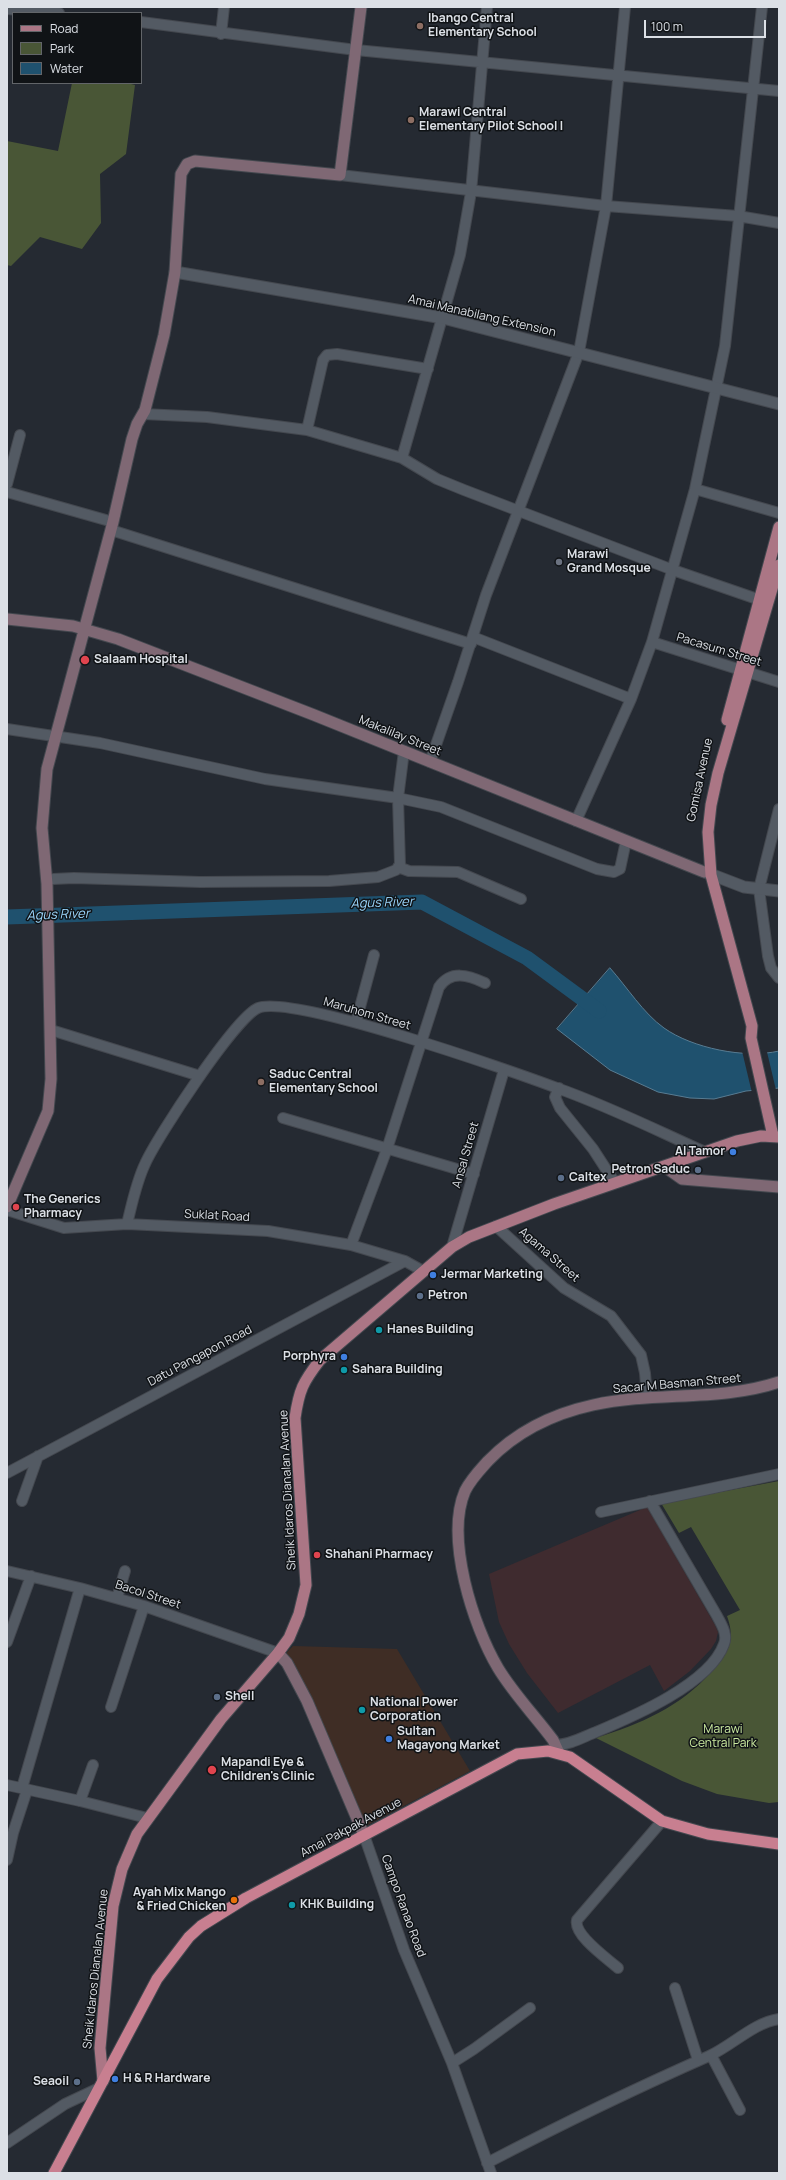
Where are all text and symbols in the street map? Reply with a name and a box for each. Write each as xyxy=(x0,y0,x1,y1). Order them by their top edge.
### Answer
legend xyxy=(12,12,142,84)
place label: Ibango Central Elementary School xyxy=(428,12,537,40)
scale bar xyxy=(646,12,768,38)
text: 100 m xyxy=(651,18,683,35)
text: Road xyxy=(50,20,78,37)
marker: Ibango Central Elementary School xyxy=(415,21,425,31)
text: Park xyxy=(50,40,74,57)
text: Water xyxy=(50,60,83,77)
place label: Marawi Central Elementary Pilot School I xyxy=(419,106,563,134)
marker: Marawi Central Elementary Pilot School I xyxy=(406,115,416,125)
street label: Amai Manabilang Extension xyxy=(407,292,557,340)
place label: Marawi Grand Mosque xyxy=(567,548,651,576)
marker: Marawi Grand Mosque xyxy=(554,557,564,567)
street label: Pacasum Street xyxy=(675,630,763,670)
place label: Salaam Hospital xyxy=(94,653,188,667)
marker: Salaam Hospital xyxy=(79,654,91,666)
street label: Makalilay Street xyxy=(356,713,444,759)
street label: Gomisa Avenue xyxy=(684,737,716,823)
water label: Agus River xyxy=(350,894,414,912)
water label: Agus River xyxy=(26,906,90,924)
street label: Maruhom Street xyxy=(322,995,412,1033)
place label: Saduc Central Elementary School xyxy=(269,1068,378,1096)
marker: Saduc Central Elementary School xyxy=(256,1077,266,1087)
street label: Ansal Street xyxy=(450,1120,482,1190)
place label: Al Tamor xyxy=(675,1145,725,1159)
marker: Al Tamor xyxy=(728,1147,738,1157)
place label: Petron Saduc xyxy=(611,1163,690,1177)
marker: Petron Saduc xyxy=(693,1165,703,1175)
place label: Caltex xyxy=(569,1171,607,1185)
marker: Caltex xyxy=(556,1173,566,1183)
place label: The Generics Pharmacy xyxy=(24,1193,100,1221)
marker: The Generics Pharmacy xyxy=(11,1202,21,1212)
street label: Suklat Road xyxy=(184,1207,250,1225)
street label: Agama Street xyxy=(516,1225,582,1285)
place label: Jermar Marketing xyxy=(441,1268,543,1282)
marker: Jermar Marketing xyxy=(428,1270,438,1280)
place label: Petron xyxy=(428,1289,468,1303)
marker: Petron xyxy=(415,1291,425,1301)
street label: Datu Pangapon Road xyxy=(146,1322,254,1390)
place label: Hanes Building xyxy=(387,1323,474,1337)
marker: Hanes Building xyxy=(374,1325,384,1335)
place label: Porphyra xyxy=(283,1350,336,1364)
marker: Porphyra xyxy=(339,1352,349,1362)
place label: Sahara Building xyxy=(352,1363,443,1377)
marker: Sahara Building xyxy=(339,1365,349,1375)
street label: Sacar M Basman Street xyxy=(612,1371,742,1397)
street label: Sheik Idaros Dianalan Avenue xyxy=(277,1409,299,1571)
place label: Shahani Pharmacy xyxy=(325,1548,433,1562)
marker: Shahani Pharmacy xyxy=(312,1550,322,1560)
street label: Bacol Street xyxy=(113,1578,183,1612)
place label: Shell xyxy=(225,1690,254,1704)
marker: Shell xyxy=(212,1692,222,1702)
place label: National Power Corporation xyxy=(370,1696,458,1724)
marker: National Power Corporation xyxy=(357,1705,367,1715)
park label: Marawi Central Park xyxy=(689,1723,757,1751)
place label: Sultan Magayong Market xyxy=(397,1725,500,1753)
marker: Sultan Magayong Market xyxy=(384,1734,394,1744)
place label: Mapandi Eye & Children's Clinic xyxy=(221,1756,315,1784)
marker: Mapandi Eye & Children's Clinic xyxy=(206,1764,218,1776)
street label: Amai Pakpak Avenue xyxy=(298,1795,404,1861)
street label: Campo Ranao Road xyxy=(378,1853,428,1959)
place label: Ayah Mix Mango & Fried Chicken xyxy=(133,1886,226,1914)
street label: Sheik Idaros Dianalan Avenue xyxy=(80,1888,112,2050)
marker: Ayah Mix Mango & Fried Chicken xyxy=(229,1895,239,1905)
place label: KHK Building xyxy=(300,1898,374,1912)
marker: KHK Building xyxy=(287,1900,297,1910)
place label: H & R Hardware xyxy=(123,2072,211,2086)
marker: H & R Hardware xyxy=(110,2074,120,2084)
place label: Seaoil xyxy=(33,2075,69,2089)
marker: Seaoil xyxy=(72,2077,82,2087)

